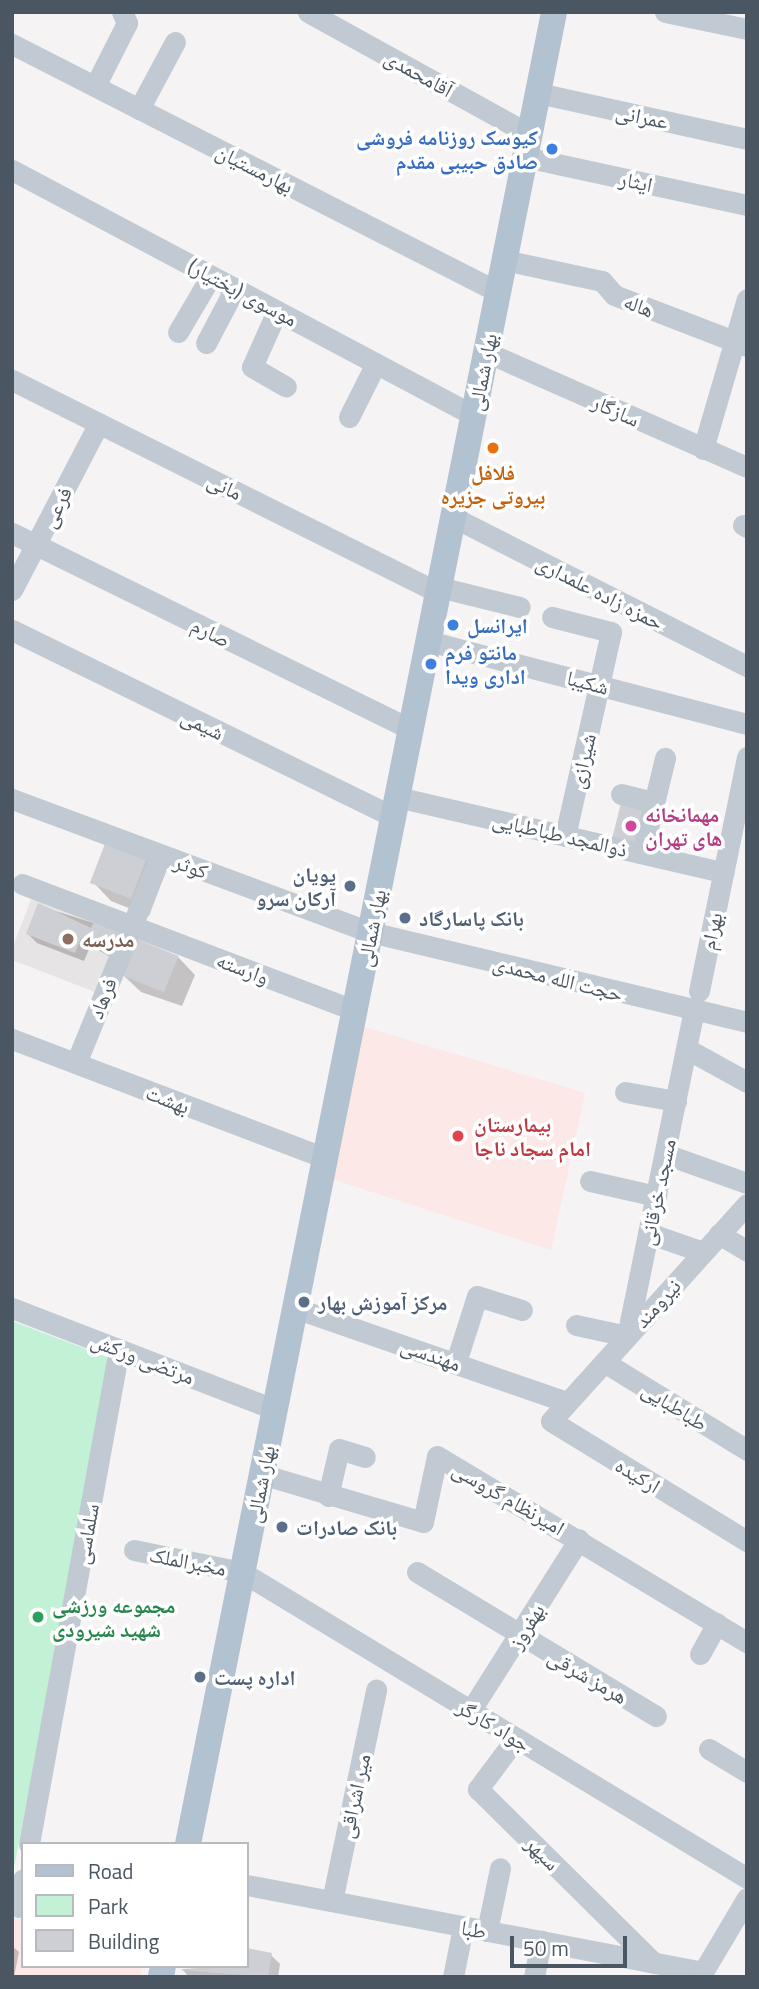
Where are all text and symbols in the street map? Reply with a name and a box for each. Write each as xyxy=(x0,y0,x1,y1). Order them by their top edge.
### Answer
street label: آقامحمدی xyxy=(380,44,458,102)
street label: عمرانی xyxy=(613,98,671,134)
place label: کیوسک روزنامه فروشی صادق حبیبی مقدم xyxy=(356,124,538,174)
street label: بهارمستیان xyxy=(212,138,298,198)
marker: کیوسک روزنامه فروشی صادق حبیبی مقدم xyxy=(544,141,560,157)
street label: ایثار xyxy=(617,165,655,197)
street label: موسوی (بختیار) xyxy=(184,253,302,331)
street label: هاله xyxy=(621,288,657,322)
street label: بهار شمالی xyxy=(462,331,502,413)
street label: سازگار xyxy=(588,388,644,432)
marker: فلافل بیروتی جزیره xyxy=(485,440,501,456)
place label: فلافل بیروتی جزیره xyxy=(441,459,545,509)
street label: مانی xyxy=(204,467,246,505)
street label: فرعی xyxy=(35,482,77,532)
street label: حمزه زاده علمداری xyxy=(532,549,668,635)
street label: صارم xyxy=(187,612,235,652)
place label: ایرانسل xyxy=(467,612,528,638)
marker: ایرانسل xyxy=(445,617,461,633)
place label: مانتو فرم اداری ویدا xyxy=(445,639,526,689)
marker: مانتو فرم اداری ویدا xyxy=(423,656,439,672)
street label: شکیبا xyxy=(564,664,612,700)
street label: شیمی xyxy=(177,703,229,745)
street label: شیرازی xyxy=(563,731,601,791)
place label: مهمانخانه های تهران xyxy=(645,801,722,851)
street label: ذوالمجد طباطبایی xyxy=(490,806,630,862)
marker: مهمانخانه های تهران xyxy=(623,818,639,834)
street label: کوثر xyxy=(171,848,211,884)
place label: پویان آرکان سرو xyxy=(256,861,336,911)
marker: پویان آرکان سرو xyxy=(342,878,358,894)
street label: بهار شمالی xyxy=(351,887,391,969)
place label: بانک پاسارگاد xyxy=(419,905,524,931)
marker: بانک پاسارگاد xyxy=(397,910,413,926)
street label: بهرام xyxy=(695,910,727,952)
place label: مدرسه xyxy=(82,926,135,952)
marker: مدرسه xyxy=(60,931,76,947)
street label: وارسته xyxy=(213,947,273,989)
street label: حجت الله محمدی xyxy=(490,950,626,1006)
street label: فرهاد xyxy=(82,974,122,1022)
street label: بهشت xyxy=(143,1079,193,1119)
place label: بیمارستان امام سجاد ناجا xyxy=(474,1111,591,1161)
marker: بیمارستان امام سجاد ناجا xyxy=(448,1126,468,1146)
street label: مسجد خرقانی xyxy=(633,1136,681,1248)
street label: نیرومند xyxy=(628,1273,686,1333)
place label: مرکز آموزش بهار xyxy=(318,1289,447,1315)
marker: مرکز آموزش بهار xyxy=(296,1294,312,1310)
street label: مرتضی ورکش xyxy=(88,1327,198,1389)
street label: مهندسی xyxy=(398,1332,464,1376)
street label: طباطبایی xyxy=(638,1376,712,1436)
street label: بهار شمالی xyxy=(240,1443,280,1525)
street label: ارکیده xyxy=(611,1452,665,1498)
street label: امیرنظام گروسی xyxy=(449,1456,569,1540)
street label: سلماسی xyxy=(68,1502,104,1566)
place label: بانک صادرات xyxy=(296,1514,397,1540)
marker: بانک صادرات xyxy=(274,1519,290,1535)
street label: مخبرالملک xyxy=(147,1541,229,1581)
place label: مجموعه ورزشی شهید شیرودی xyxy=(52,1592,175,1642)
street label: بهفروز xyxy=(503,1599,549,1653)
marker: مجموعه ورزشی شهید شیرودی xyxy=(30,1609,46,1625)
street label: هرمز شرقی xyxy=(544,1643,632,1709)
place label: اداره پست xyxy=(214,1664,296,1690)
marker: اداره پست xyxy=(192,1669,208,1685)
street label: جواد کارگر xyxy=(453,1693,535,1757)
street label: میر اشراقی xyxy=(333,1751,375,1841)
street label: سپهر xyxy=(521,1831,565,1875)
legend xyxy=(21,1842,248,1968)
text: Road xyxy=(88,1855,133,1887)
text: Park xyxy=(88,1890,128,1922)
street label: طبا xyxy=(459,1914,489,1944)
scale bar xyxy=(514,1923,631,1967)
text: Building xyxy=(88,1925,159,1957)
text: 50 m xyxy=(523,1932,569,1964)

